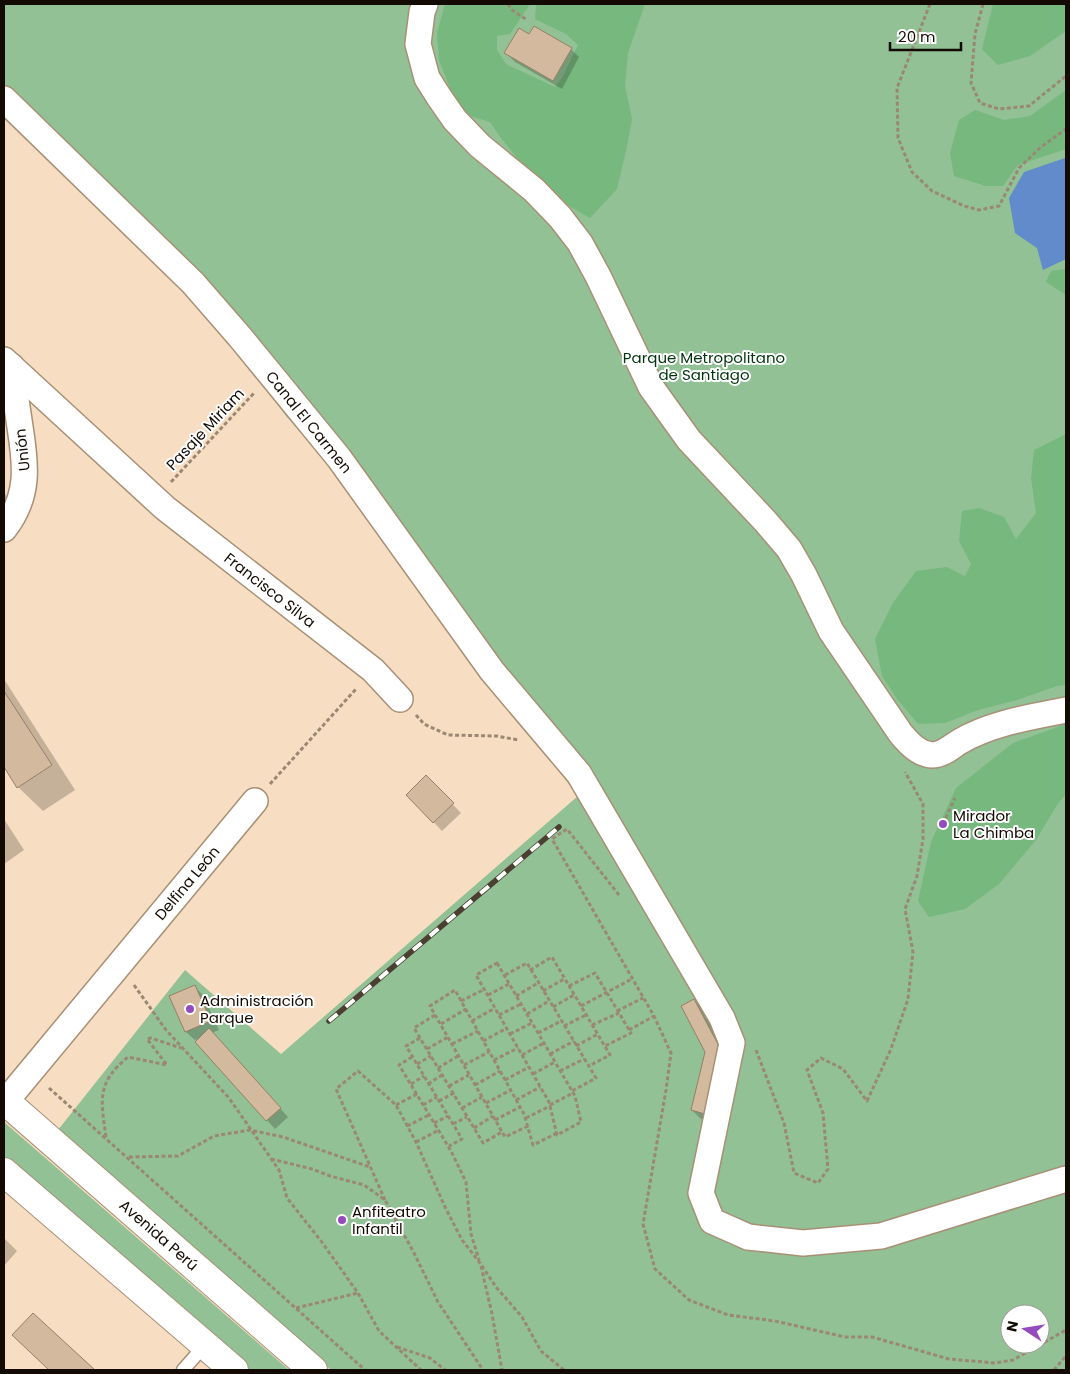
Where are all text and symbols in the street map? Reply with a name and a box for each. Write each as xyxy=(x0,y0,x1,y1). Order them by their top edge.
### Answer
scale bar xyxy=(890,20,961,52)
text: 20 m xyxy=(898,26,936,47)
park label: Parque Metropolitano de Santiago xyxy=(623,347,785,385)
street label: Canal El Carmen xyxy=(261,366,357,478)
street label: Pasaje Miriam xyxy=(161,383,249,475)
street label: Unión xyxy=(9,428,35,472)
street label: Francisco Silva xyxy=(220,548,320,632)
place label: Mirador La Chimba xyxy=(953,805,1034,843)
marker: Mirador La Chimba xyxy=(937,818,949,830)
street label: Delfina León xyxy=(150,841,224,925)
place label: Administración Parque xyxy=(200,990,314,1028)
marker: Administración Parque xyxy=(184,1003,196,1015)
street label: Avenida Perú xyxy=(115,1195,203,1275)
place label: Anfiteatro Infantil xyxy=(352,1201,426,1239)
marker: Anfiteatro Infantil xyxy=(336,1214,348,1226)
north arrow xyxy=(1000,1304,1050,1354)
text: N xyxy=(1001,1319,1023,1334)

